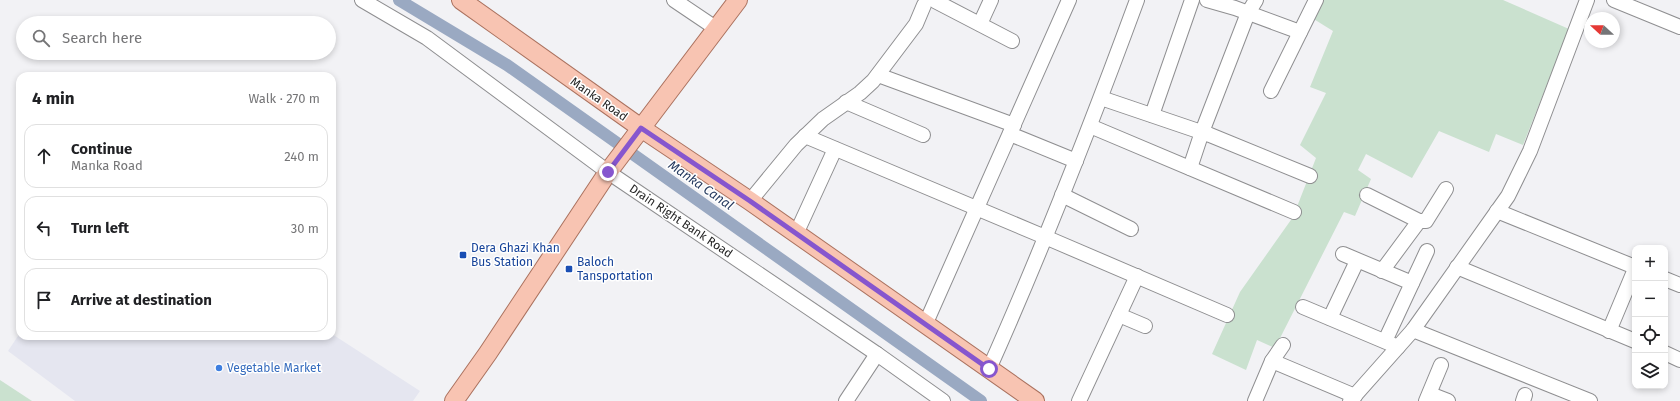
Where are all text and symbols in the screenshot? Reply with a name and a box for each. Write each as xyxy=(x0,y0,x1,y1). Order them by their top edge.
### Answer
north arrow xyxy=(1584,12,1620,48)
search box xyxy=(16,16,336,60)
icon: search xyxy=(30,27,52,49)
text: Search here xyxy=(62,29,142,47)
street label: Manka Road xyxy=(568,74,630,124)
text: 4 min xyxy=(32,88,75,109)
text: Walk · 270 m xyxy=(248,91,320,106)
text: Continue xyxy=(71,140,132,158)
icon: ahead xyxy=(33,145,55,167)
text: 240 m xyxy=(284,149,319,164)
water label: Manka Canal xyxy=(666,157,737,213)
text: Manka Road xyxy=(71,158,143,173)
route end xyxy=(599,163,617,181)
street label: Drain Right Bank Road xyxy=(627,181,735,261)
icon: left xyxy=(33,217,55,239)
text: Turn left xyxy=(71,219,129,237)
text: 30 m xyxy=(291,221,319,236)
place label: Dera Ghazi Khan Bus Station xyxy=(471,241,560,269)
map controls xyxy=(1632,245,1668,389)
button: + xyxy=(1632,245,1668,281)
marker: Dera Ghazi Khan Bus Station xyxy=(458,250,468,260)
place label: Baloch Tansportation xyxy=(577,255,653,283)
marker: Baloch Tansportation xyxy=(564,264,574,274)
button: − xyxy=(1632,281,1668,317)
icon: arrive xyxy=(33,289,55,311)
text: Arrive at destination xyxy=(71,291,212,309)
button: locate xyxy=(1632,317,1668,353)
button: layers xyxy=(1632,353,1668,389)
route start xyxy=(980,360,998,378)
place label: Vegetable Market xyxy=(227,361,322,375)
marker: Vegetable Market xyxy=(214,363,224,373)

